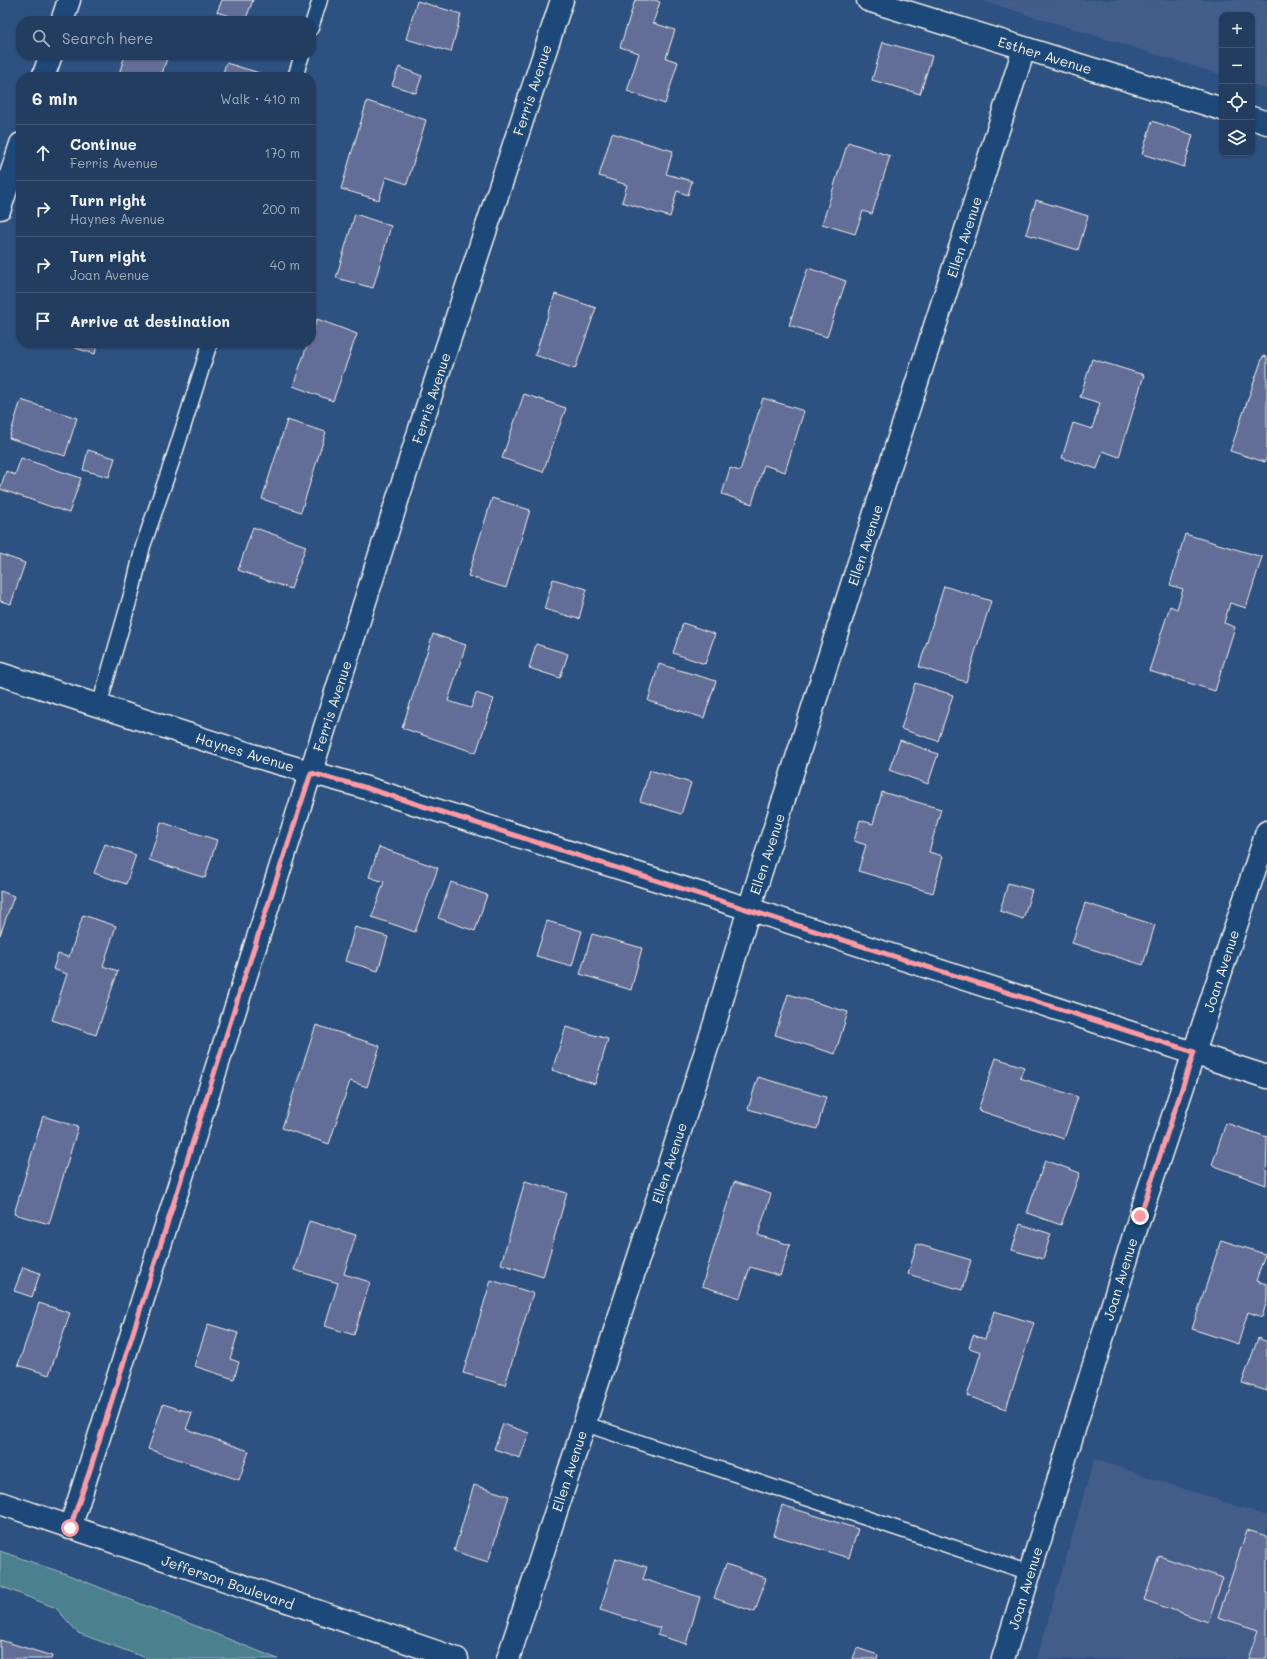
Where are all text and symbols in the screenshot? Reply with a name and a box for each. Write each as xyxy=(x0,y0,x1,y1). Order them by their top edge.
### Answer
map controls xyxy=(1219,12,1255,156)
button: + xyxy=(1219,12,1255,48)
search box xyxy=(16,16,316,60)
icon: search xyxy=(30,27,52,49)
text: Search here xyxy=(62,28,153,48)
street label: Esther Avenue xyxy=(996,32,1094,78)
street label: Ferris Avenue xyxy=(508,42,556,138)
button: − xyxy=(1219,48,1255,84)
button: locate xyxy=(1219,84,1255,120)
text: 6 min xyxy=(32,87,77,109)
text: Walk · 410 m xyxy=(220,90,300,107)
button: layers xyxy=(1219,120,1255,156)
text: Continue xyxy=(70,134,137,154)
icon: ahead xyxy=(32,142,54,164)
text: 170 m xyxy=(264,144,300,161)
text: Ferris Avenue xyxy=(70,154,158,171)
text: Turn right xyxy=(70,190,147,210)
street label: Ellen Avenue xyxy=(942,194,986,280)
icon: right xyxy=(32,198,54,220)
text: 200 m xyxy=(262,200,300,217)
text: Haynes Avenue xyxy=(70,210,165,227)
text: Turn right xyxy=(70,246,147,266)
icon: right xyxy=(32,254,54,276)
text: 40 m xyxy=(270,256,300,273)
text: Joan Avenue xyxy=(70,266,149,283)
icon: arrive xyxy=(32,310,54,332)
text: Arrive at destination xyxy=(70,311,230,331)
street label: Ferris Avenue xyxy=(407,350,455,446)
street label: Ellen Avenue xyxy=(843,502,887,588)
street label: Ferris Avenue xyxy=(308,658,356,754)
street label: Haynes Avenue xyxy=(193,728,297,776)
street label: Ellen Avenue xyxy=(745,811,789,897)
street label: Joan Avenue xyxy=(1199,927,1243,1015)
street label: Ellen Avenue xyxy=(647,1120,691,1206)
route end xyxy=(1131,1207,1149,1225)
street label: Joan Avenue xyxy=(1098,1235,1142,1323)
street label: Ellen Avenue xyxy=(547,1428,591,1514)
route start xyxy=(61,1519,79,1537)
street label: Joan Avenue xyxy=(1003,1544,1047,1632)
street label: Jefferson Boulevard xyxy=(159,1550,297,1614)

